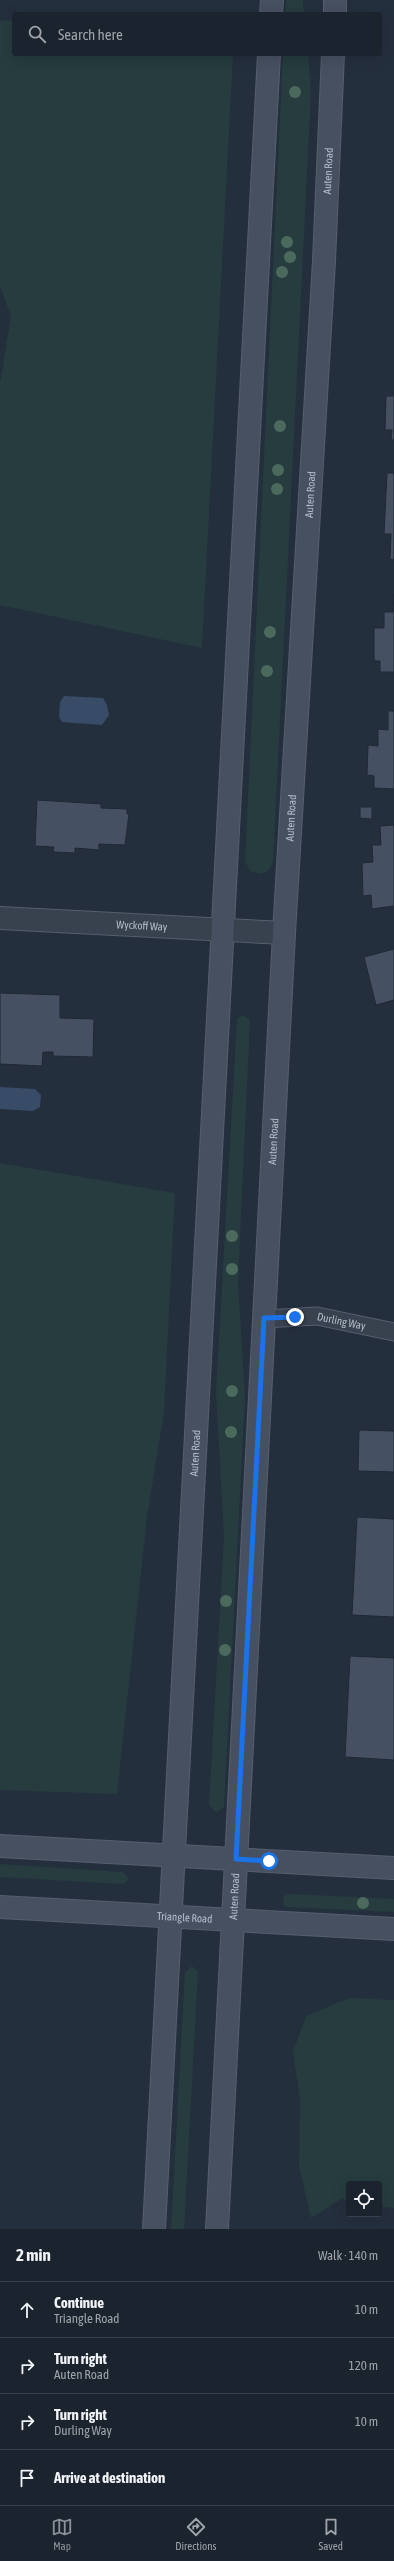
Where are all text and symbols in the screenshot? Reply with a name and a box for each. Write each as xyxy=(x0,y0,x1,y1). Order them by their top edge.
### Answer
search box xyxy=(12,12,382,56)
icon: search xyxy=(26,23,48,45)
text: Search here xyxy=(58,26,123,43)
street label: Auten Road xyxy=(321,147,335,195)
street label: Auten Road xyxy=(303,471,317,518)
street label: Auten Road xyxy=(283,794,298,842)
street label: Wyckoff Way xyxy=(116,918,168,933)
street label: Auten Road xyxy=(266,1118,280,1165)
route end xyxy=(286,1308,304,1326)
street label: Durling Way xyxy=(316,1310,367,1332)
street label: Auten Road xyxy=(188,1429,202,1477)
route start xyxy=(260,1852,278,1870)
street label: Auten Road xyxy=(227,1873,241,1920)
street label: Triangle Road xyxy=(157,1910,213,1925)
map controls xyxy=(346,2181,382,2217)
button: locate xyxy=(346,2181,382,2217)
text: 2 min xyxy=(16,2245,51,2265)
text: Walk · 140 m xyxy=(318,2248,378,2263)
text: Continue xyxy=(54,2294,104,2311)
icon: ahead xyxy=(16,2299,38,2321)
text: 10 m xyxy=(355,2302,378,2317)
text: Triangle Road xyxy=(54,2311,120,2326)
text: Turn right xyxy=(54,2350,107,2367)
icon: right xyxy=(16,2355,38,2377)
text: 120 m xyxy=(349,2358,378,2373)
text: Auten Road xyxy=(54,2367,109,2382)
text: Turn right xyxy=(54,2406,107,2423)
icon: right xyxy=(16,2411,38,2433)
text: 10 m xyxy=(355,2414,378,2429)
text: Durling Way xyxy=(54,2423,112,2438)
icon: arrive xyxy=(16,2467,38,2489)
text: Arrive at destination xyxy=(54,2469,165,2486)
tab: Map xyxy=(51,2516,73,2552)
tab: Directions xyxy=(175,2516,216,2552)
tab: Saved xyxy=(319,2516,343,2552)

